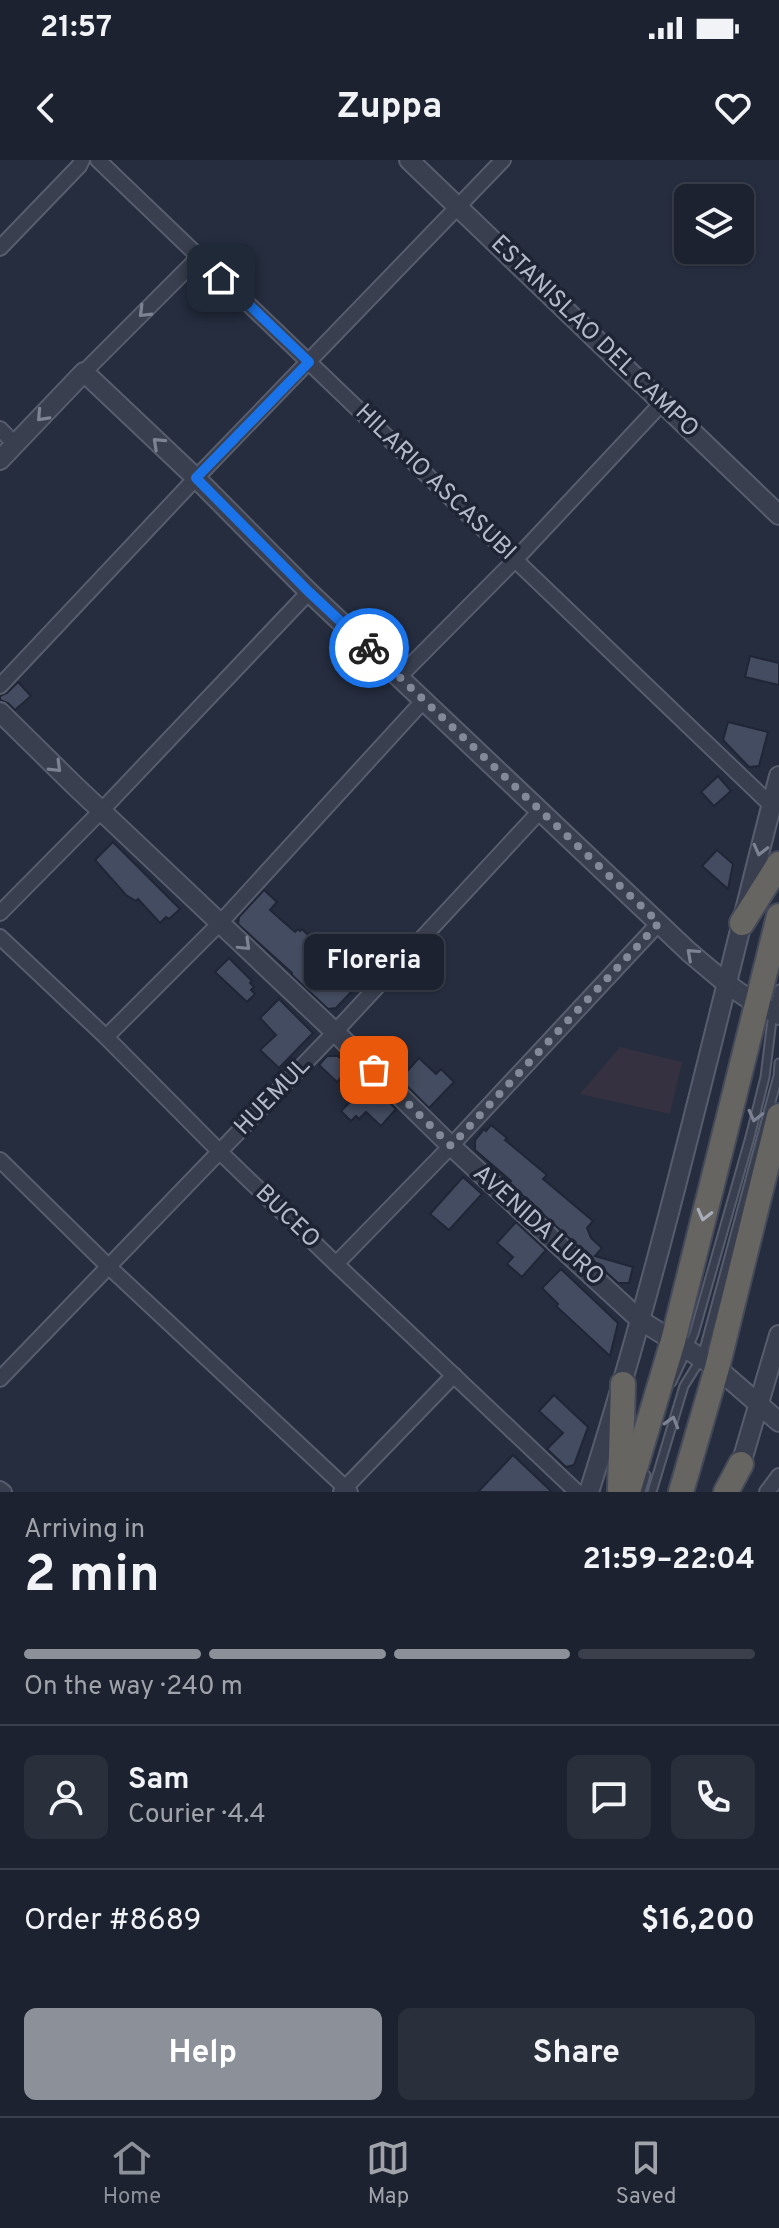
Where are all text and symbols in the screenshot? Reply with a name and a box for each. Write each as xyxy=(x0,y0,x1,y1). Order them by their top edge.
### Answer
text: 21:57 xyxy=(40,10,112,47)
text: Zuppa xyxy=(337,85,442,131)
icon: back xyxy=(24,86,68,130)
icon: heart xyxy=(711,86,755,130)
map controls xyxy=(674,184,754,264)
button: layers xyxy=(674,184,754,264)
street label: ESTANISLAO DEL CAMPO xyxy=(484,230,704,444)
pin xyxy=(187,244,255,312)
icon: home xyxy=(199,256,243,300)
one-way arrow xyxy=(139,303,153,317)
street label: HILARIO ASCASUBI xyxy=(348,398,522,568)
one-way arrow xyxy=(36,407,51,421)
one-way arrow xyxy=(153,437,167,452)
courier xyxy=(329,608,409,688)
icon: bike xyxy=(347,626,391,670)
one-way arrow xyxy=(46,757,61,772)
one-way arrow xyxy=(753,842,770,856)
callout: Floreria xyxy=(304,934,444,990)
one-way arrow xyxy=(236,935,250,950)
text: Floreria xyxy=(327,945,421,978)
one-way arrow xyxy=(687,949,702,964)
pin xyxy=(340,1036,408,1104)
icon: bag xyxy=(352,1048,396,1092)
street label: HUEMUL xyxy=(229,1052,317,1142)
one-way arrow xyxy=(748,1109,765,1123)
street label: AVENIDA LURO xyxy=(466,1159,610,1293)
street label: BUCEO xyxy=(248,1179,326,1255)
one-way arrow xyxy=(696,1208,713,1222)
one-way arrow xyxy=(663,1416,679,1430)
text: Arriving in xyxy=(24,1514,145,1547)
text: 21:59–22:04 xyxy=(583,1542,755,1579)
text: 2 min xyxy=(24,1544,160,1610)
text: On the way · 240 m xyxy=(24,1671,243,1704)
button: person xyxy=(24,1755,108,1839)
button: chat xyxy=(567,1755,651,1839)
button: phone xyxy=(671,1755,755,1839)
text: Sam xyxy=(128,1762,190,1799)
text: Courier · 4.4 xyxy=(128,1799,266,1832)
text: Order #8689 xyxy=(24,1903,201,1940)
text: $16,200 xyxy=(641,1903,755,1940)
button: Help xyxy=(24,2008,382,2100)
button: Share xyxy=(398,2008,755,2100)
tab: Home xyxy=(103,2136,161,2211)
tab: Map xyxy=(366,2136,410,2211)
tab: Saved xyxy=(616,2136,676,2211)

